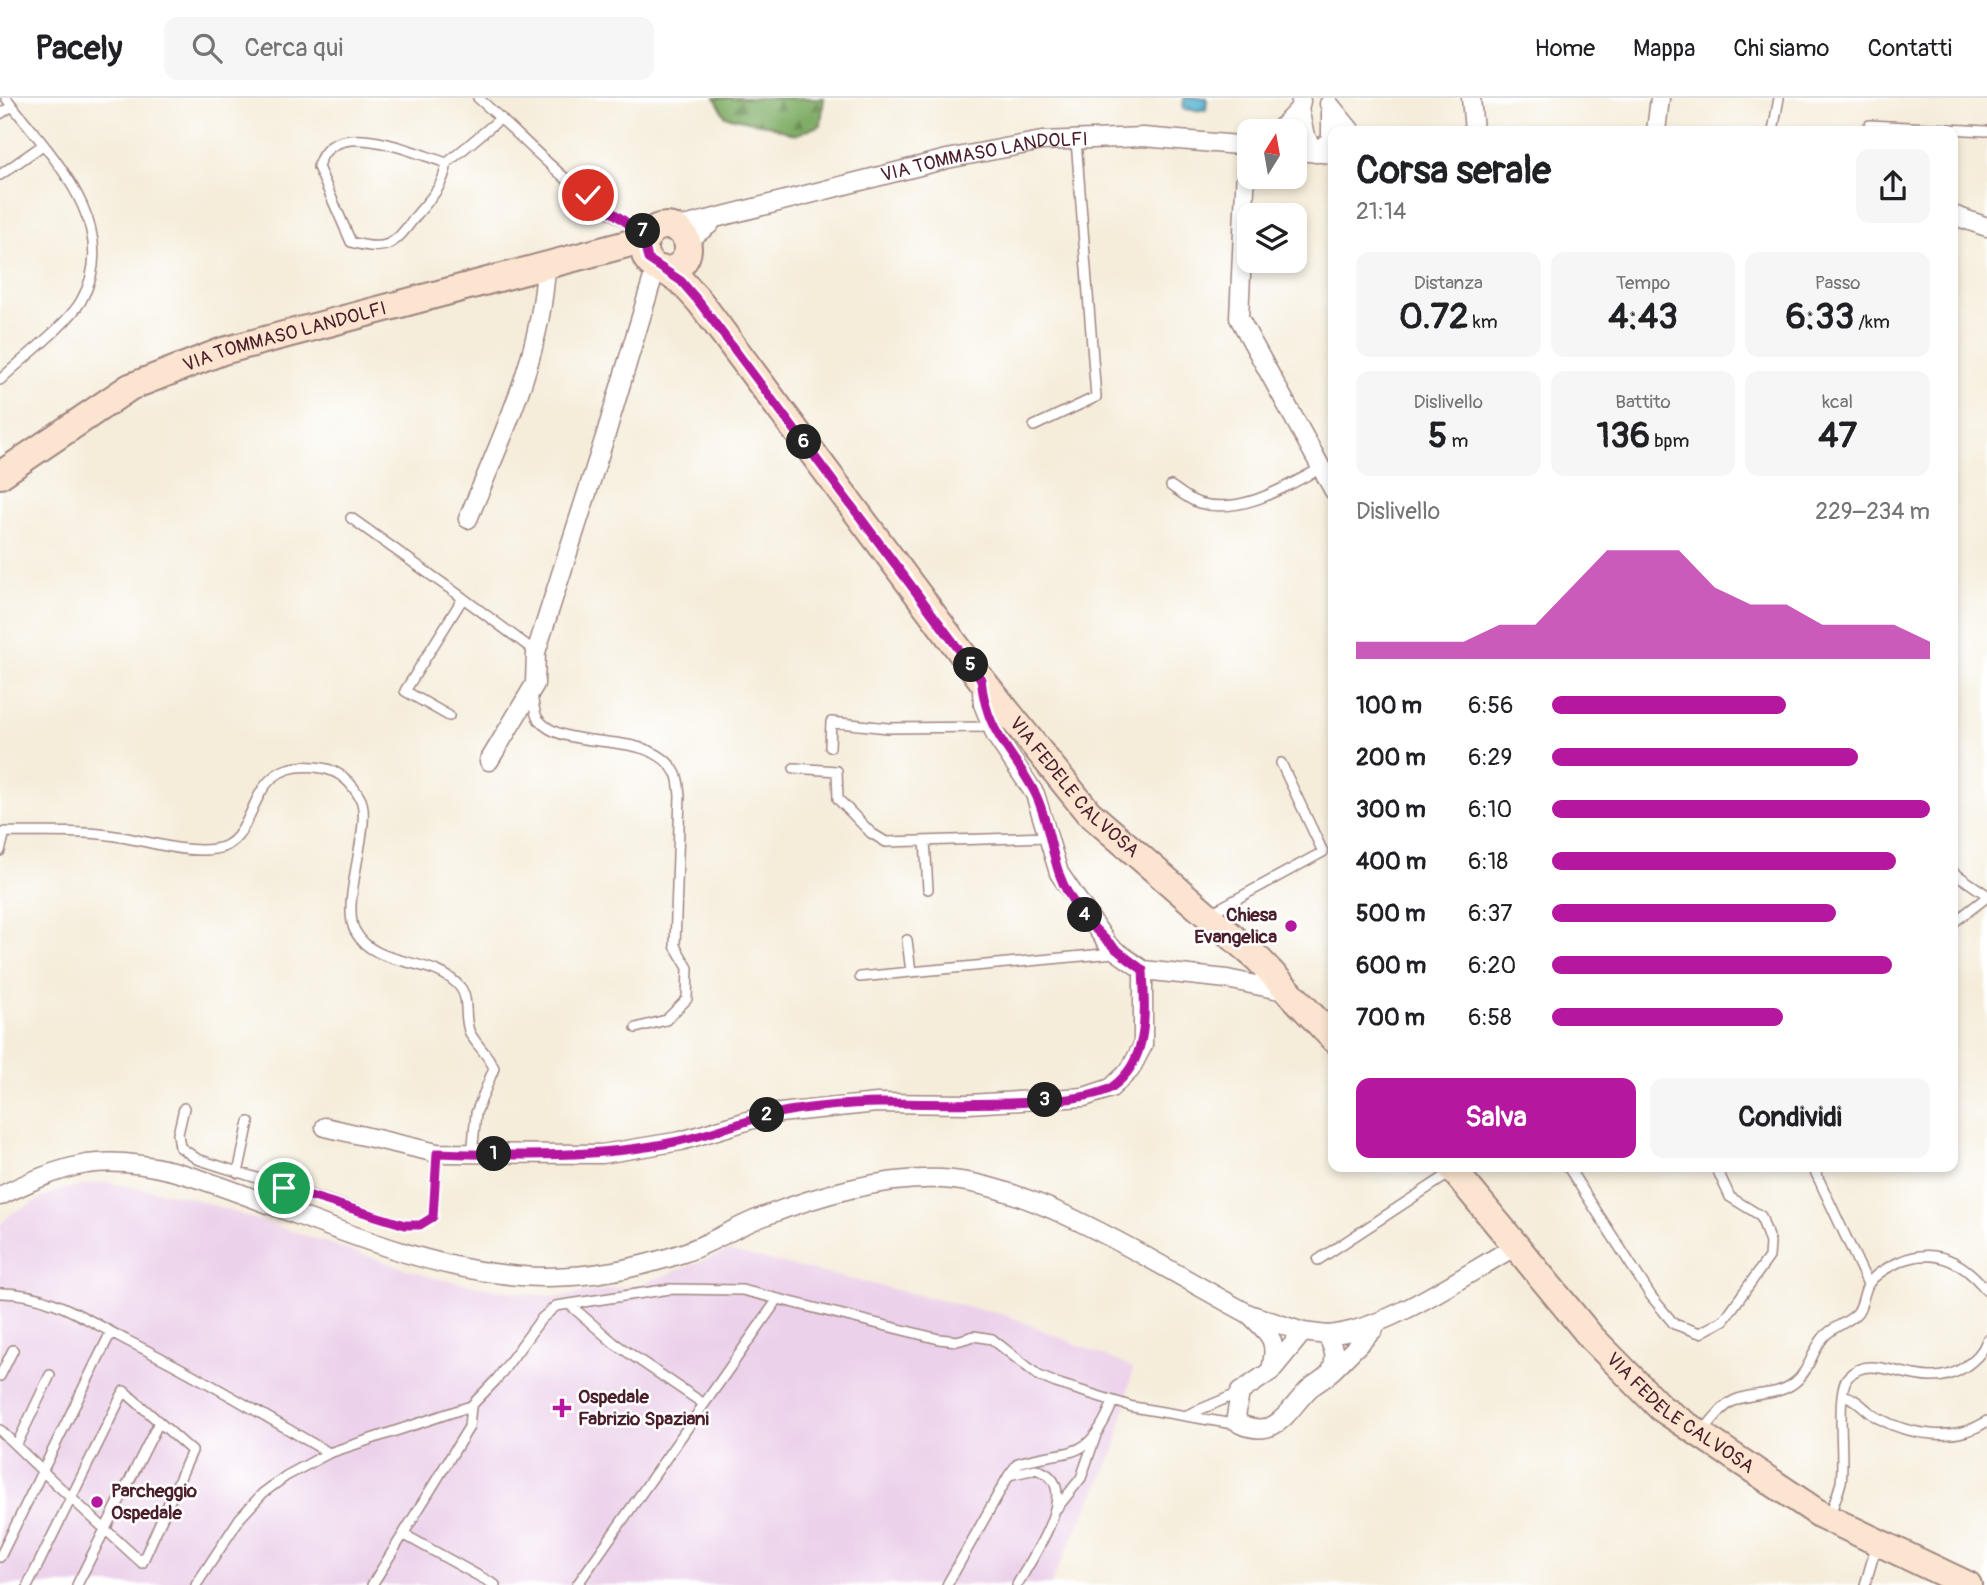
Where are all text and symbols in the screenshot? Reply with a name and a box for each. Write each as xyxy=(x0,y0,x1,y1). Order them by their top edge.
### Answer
search box xyxy=(164,17,654,80)
text: Pacely xyxy=(35,28,122,69)
icon: search xyxy=(188,29,226,67)
text: Cerca qui xyxy=(244,32,343,64)
text: Home xyxy=(1535,34,1595,63)
text: Mappa xyxy=(1633,34,1695,63)
text: Chi siamo xyxy=(1733,34,1829,63)
text: Contatti xyxy=(1867,34,1952,63)
north arrow xyxy=(1237,119,1307,189)
map controls xyxy=(1237,119,1307,273)
street label: VIA TOMMASO LANDOLFI xyxy=(878,127,1088,187)
text: Corsa serale xyxy=(1356,147,1551,195)
button: share xyxy=(1856,149,1930,223)
pin xyxy=(558,165,618,225)
icon: check xyxy=(569,176,607,214)
text: 21:14 xyxy=(1356,197,1406,226)
button: layers xyxy=(1237,203,1307,273)
pin: 7 xyxy=(626,214,660,248)
text: 7 xyxy=(637,218,648,242)
text: Distanza xyxy=(1414,271,1483,295)
text: Tempo xyxy=(1616,271,1670,295)
text: Passo xyxy=(1815,271,1861,295)
text: 0.72 xyxy=(1399,295,1469,339)
text: 4:43 xyxy=(1608,295,1678,339)
text: 6:33 xyxy=(1785,295,1854,339)
street label: VIA TOMMASO LANDOLFI xyxy=(180,296,389,377)
text: km xyxy=(1469,310,1498,334)
text: /km xyxy=(1854,310,1890,334)
text: Dislivello xyxy=(1414,390,1483,414)
text: Battito xyxy=(1615,390,1671,414)
text: kcal xyxy=(1822,390,1853,414)
text: 5 xyxy=(1428,414,1447,458)
text: 136 xyxy=(1597,414,1650,458)
text: 47 xyxy=(1818,414,1857,458)
pin: 6 xyxy=(786,424,822,460)
text: 6 xyxy=(798,429,809,453)
text: m xyxy=(1447,429,1468,453)
text: bpm xyxy=(1650,429,1689,453)
text: Dislivello xyxy=(1356,497,1440,526)
text: 229–234 m xyxy=(1815,497,1930,526)
pin: 5 xyxy=(954,648,988,682)
text: 5 xyxy=(965,652,976,676)
text: 100 m xyxy=(1356,691,1422,720)
text: 6:56 xyxy=(1468,691,1513,720)
street label: VIA FEDELE CALVOSA xyxy=(1004,712,1144,863)
text: 200 m xyxy=(1356,743,1426,772)
text: 6:29 xyxy=(1468,743,1512,772)
text: 300 m xyxy=(1356,795,1426,824)
text: 6:10 xyxy=(1468,795,1512,824)
text: 400 m xyxy=(1356,847,1426,876)
text: 6:18 xyxy=(1468,847,1508,876)
pin: 4 xyxy=(1068,898,1102,932)
text: 500 m xyxy=(1356,899,1425,928)
text: 6:37 xyxy=(1468,899,1513,928)
text: 4 xyxy=(1079,902,1090,926)
place label: Chiesa Evangelica xyxy=(1194,903,1277,949)
marker: Chiesa Evangelica xyxy=(1283,918,1299,934)
text: 600 m xyxy=(1356,951,1426,980)
text: 6:20 xyxy=(1468,951,1516,980)
text: 700 m xyxy=(1356,1003,1425,1032)
text: 6:58 xyxy=(1468,1003,1512,1032)
button: Salva xyxy=(1356,1078,1636,1158)
button: Condividi xyxy=(1650,1078,1930,1158)
pin: 3 xyxy=(1028,1082,1062,1118)
text: 3 xyxy=(1039,1087,1050,1111)
pin: 2 xyxy=(750,1098,784,1132)
text: 2 xyxy=(761,1102,772,1126)
pin: 1 xyxy=(476,1136,512,1172)
text: 1 xyxy=(490,1141,497,1165)
pin xyxy=(254,1158,314,1218)
icon: arrive xyxy=(265,1169,303,1207)
street label: VIA FEDELE CALVOSA xyxy=(1601,1347,1759,1479)
place label: Ospedale Fabrizio Spaziani xyxy=(578,1385,709,1431)
marker: Ospedale Fabrizio Spaziani xyxy=(552,1398,572,1418)
place label: Parcheggio Ospedale xyxy=(111,1479,198,1525)
marker: Parcheggio Ospedale xyxy=(89,1494,105,1510)

